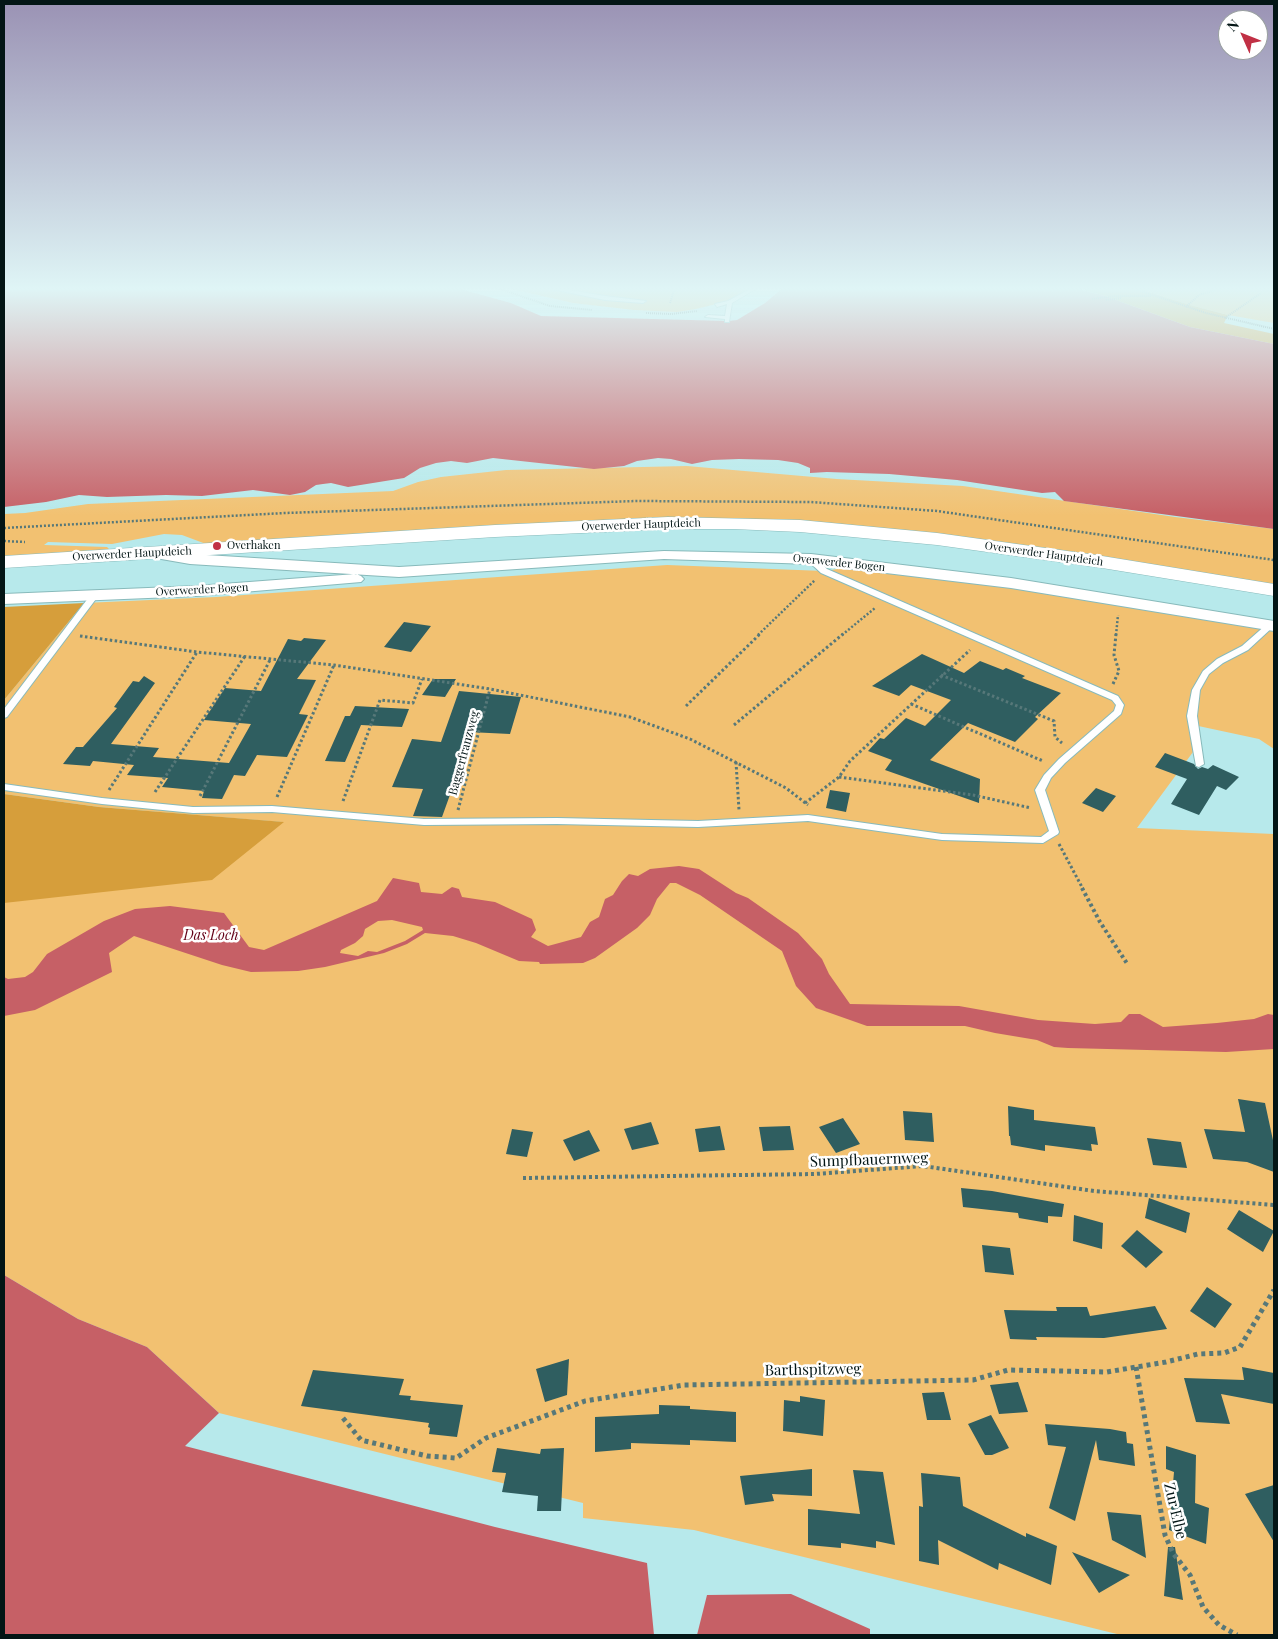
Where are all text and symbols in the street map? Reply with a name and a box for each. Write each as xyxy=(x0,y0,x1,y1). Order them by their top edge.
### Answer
north arrow xyxy=(1218,10,1268,60)
text: N xyxy=(1222,15,1243,35)
street label: Overwerder Hauptdeich xyxy=(581,516,701,534)
place label: Overhaken xyxy=(227,539,280,553)
street label: Overwerder Hauptdeich xyxy=(984,539,1104,569)
marker: Overhaken xyxy=(211,540,223,552)
street label: Overwerder Hauptdeich xyxy=(72,544,192,564)
street label: Overwerder Bogen xyxy=(792,552,886,574)
street label: Overwerder Bogen xyxy=(155,581,249,599)
street label: Baggerfranzweg xyxy=(446,709,482,797)
water label: Das Loch xyxy=(184,928,238,944)
street label: Sumpfbauernweg xyxy=(809,1149,929,1171)
street label: Barthspitzweg xyxy=(764,1360,862,1380)
street label: Zur Elbe xyxy=(1160,1481,1190,1541)

